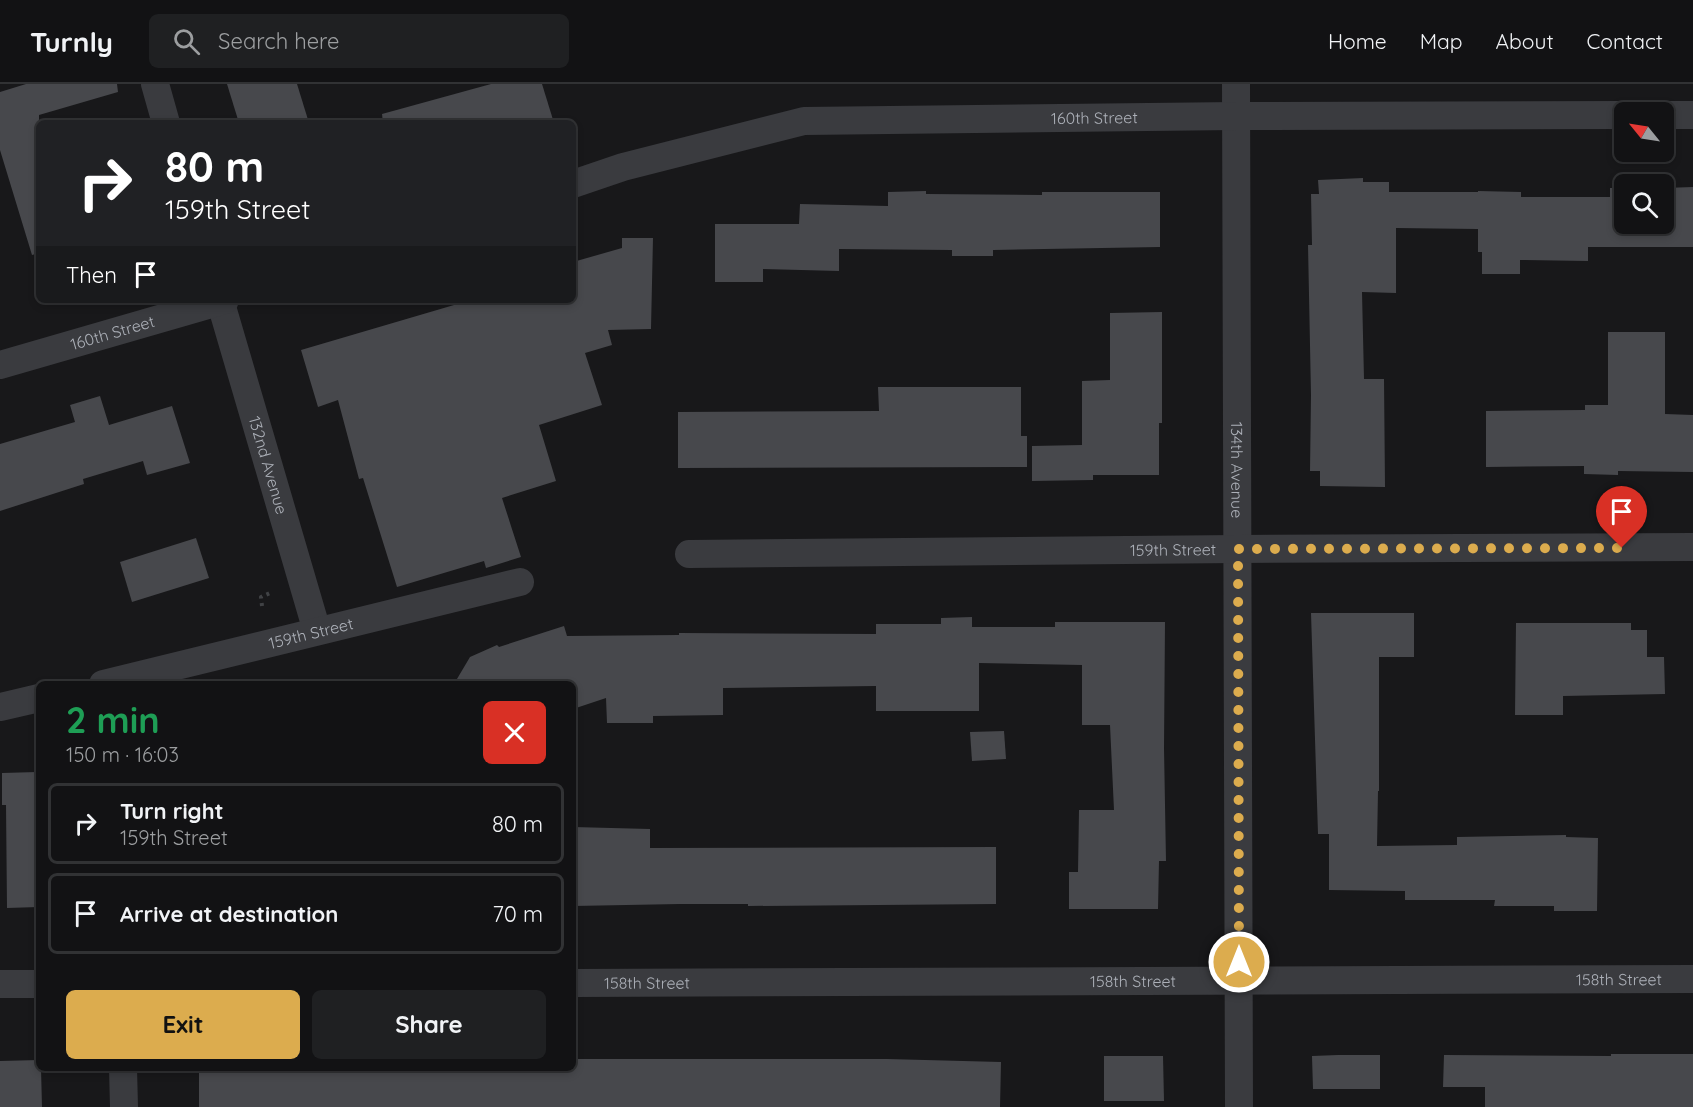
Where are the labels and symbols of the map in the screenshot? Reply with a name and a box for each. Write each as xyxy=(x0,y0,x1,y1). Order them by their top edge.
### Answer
north arrow xyxy=(1614,102,1674,162)
street label: 160th Street xyxy=(1051,107,1138,128)
street label: 160th Street xyxy=(68,311,157,354)
street label: 132nd Avenue xyxy=(245,414,292,516)
street label: 134th Avenue xyxy=(1227,422,1247,518)
pin xyxy=(1596,486,1647,548)
street label: 159th Street xyxy=(1130,539,1216,560)
street label: 159th Street xyxy=(267,613,355,653)
position arrow xyxy=(1207,930,1271,994)
street label: 158th Street xyxy=(1576,969,1662,989)
street label: 158th Street xyxy=(1090,971,1176,991)
street label: 158th Street xyxy=(604,973,690,993)

